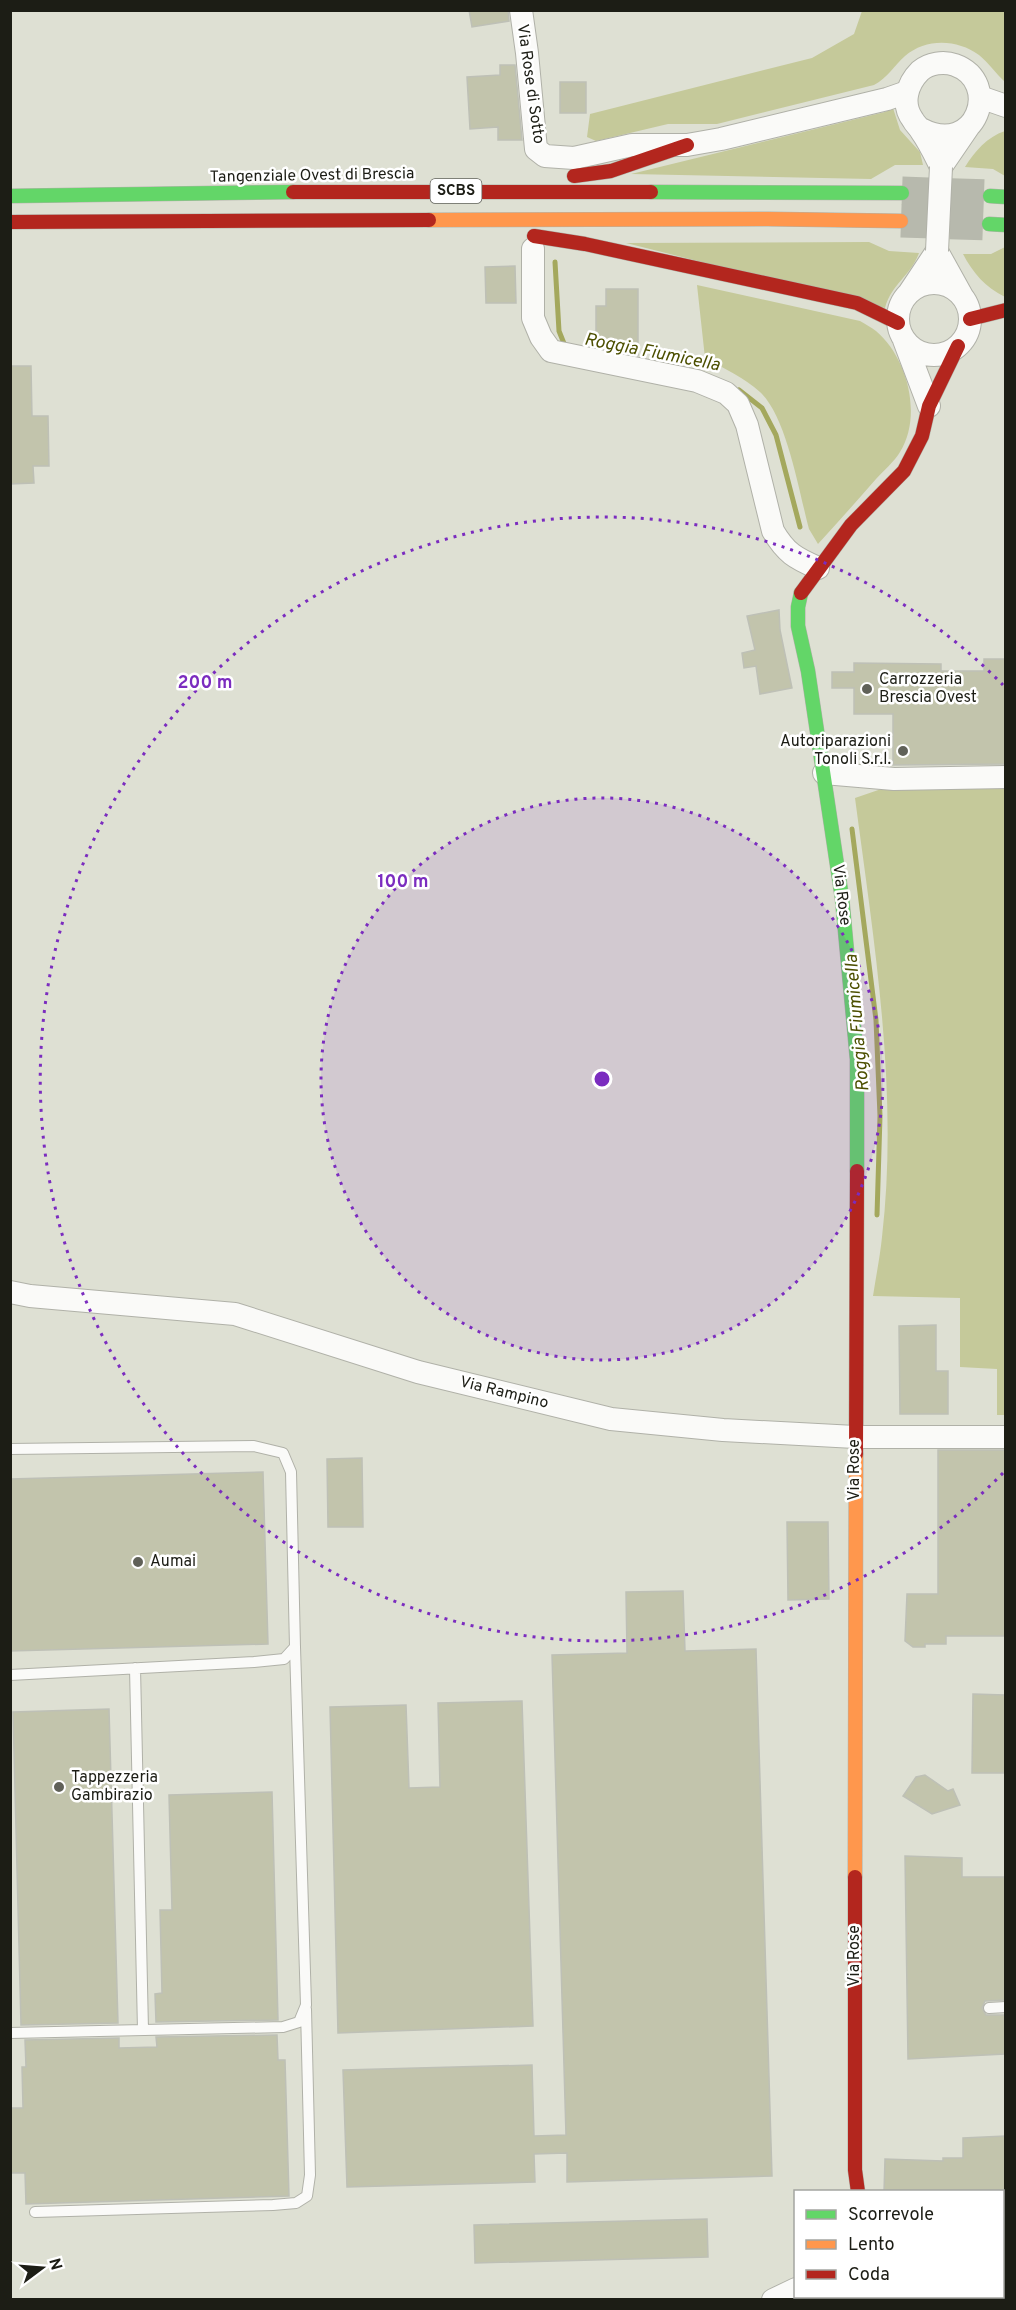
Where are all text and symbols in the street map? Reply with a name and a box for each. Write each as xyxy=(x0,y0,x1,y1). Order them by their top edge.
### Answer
street label: Via Rose di Sotto xyxy=(512,23,548,145)
street label: Tangenziale Ovest di Brescia xyxy=(210,164,414,188)
road number: SCBS xyxy=(430,179,482,203)
water label: Roggia Fiumicella xyxy=(582,329,722,378)
place label: Carrozzeria Brescia Ovest xyxy=(879,670,977,708)
text: 200 m xyxy=(177,672,233,695)
marker: Carrozzeria Brescia Ovest xyxy=(860,682,874,696)
place label: Autoriparazioni Tonoli S.r.l. xyxy=(780,732,891,770)
marker: Autoriparazioni Tonoli S.r.l. xyxy=(896,744,910,758)
street label: Via Rose xyxy=(827,863,855,927)
text: 100 m xyxy=(377,871,429,894)
water label: Roggia Fiumicella xyxy=(840,953,875,1093)
centre of rings xyxy=(592,1069,612,1089)
street label: Via Rampino xyxy=(458,1372,551,1414)
street label: Via Rose xyxy=(845,1439,865,1501)
place label: Aumai xyxy=(150,1552,196,1572)
marker: Aumai xyxy=(131,1555,145,1569)
place label: Tappezzeria Gambirazio xyxy=(71,1768,158,1806)
marker: Tappezzeria Gambirazio xyxy=(52,1780,66,1794)
street label: Via Rose xyxy=(845,1925,865,1987)
legend xyxy=(794,2190,1004,2298)
text: Scorrevole xyxy=(848,2204,934,2227)
text: Lento xyxy=(848,2234,894,2257)
north arrow xyxy=(12,2238,72,2298)
text: N xyxy=(43,2256,66,2273)
text: Coda xyxy=(848,2264,890,2287)

